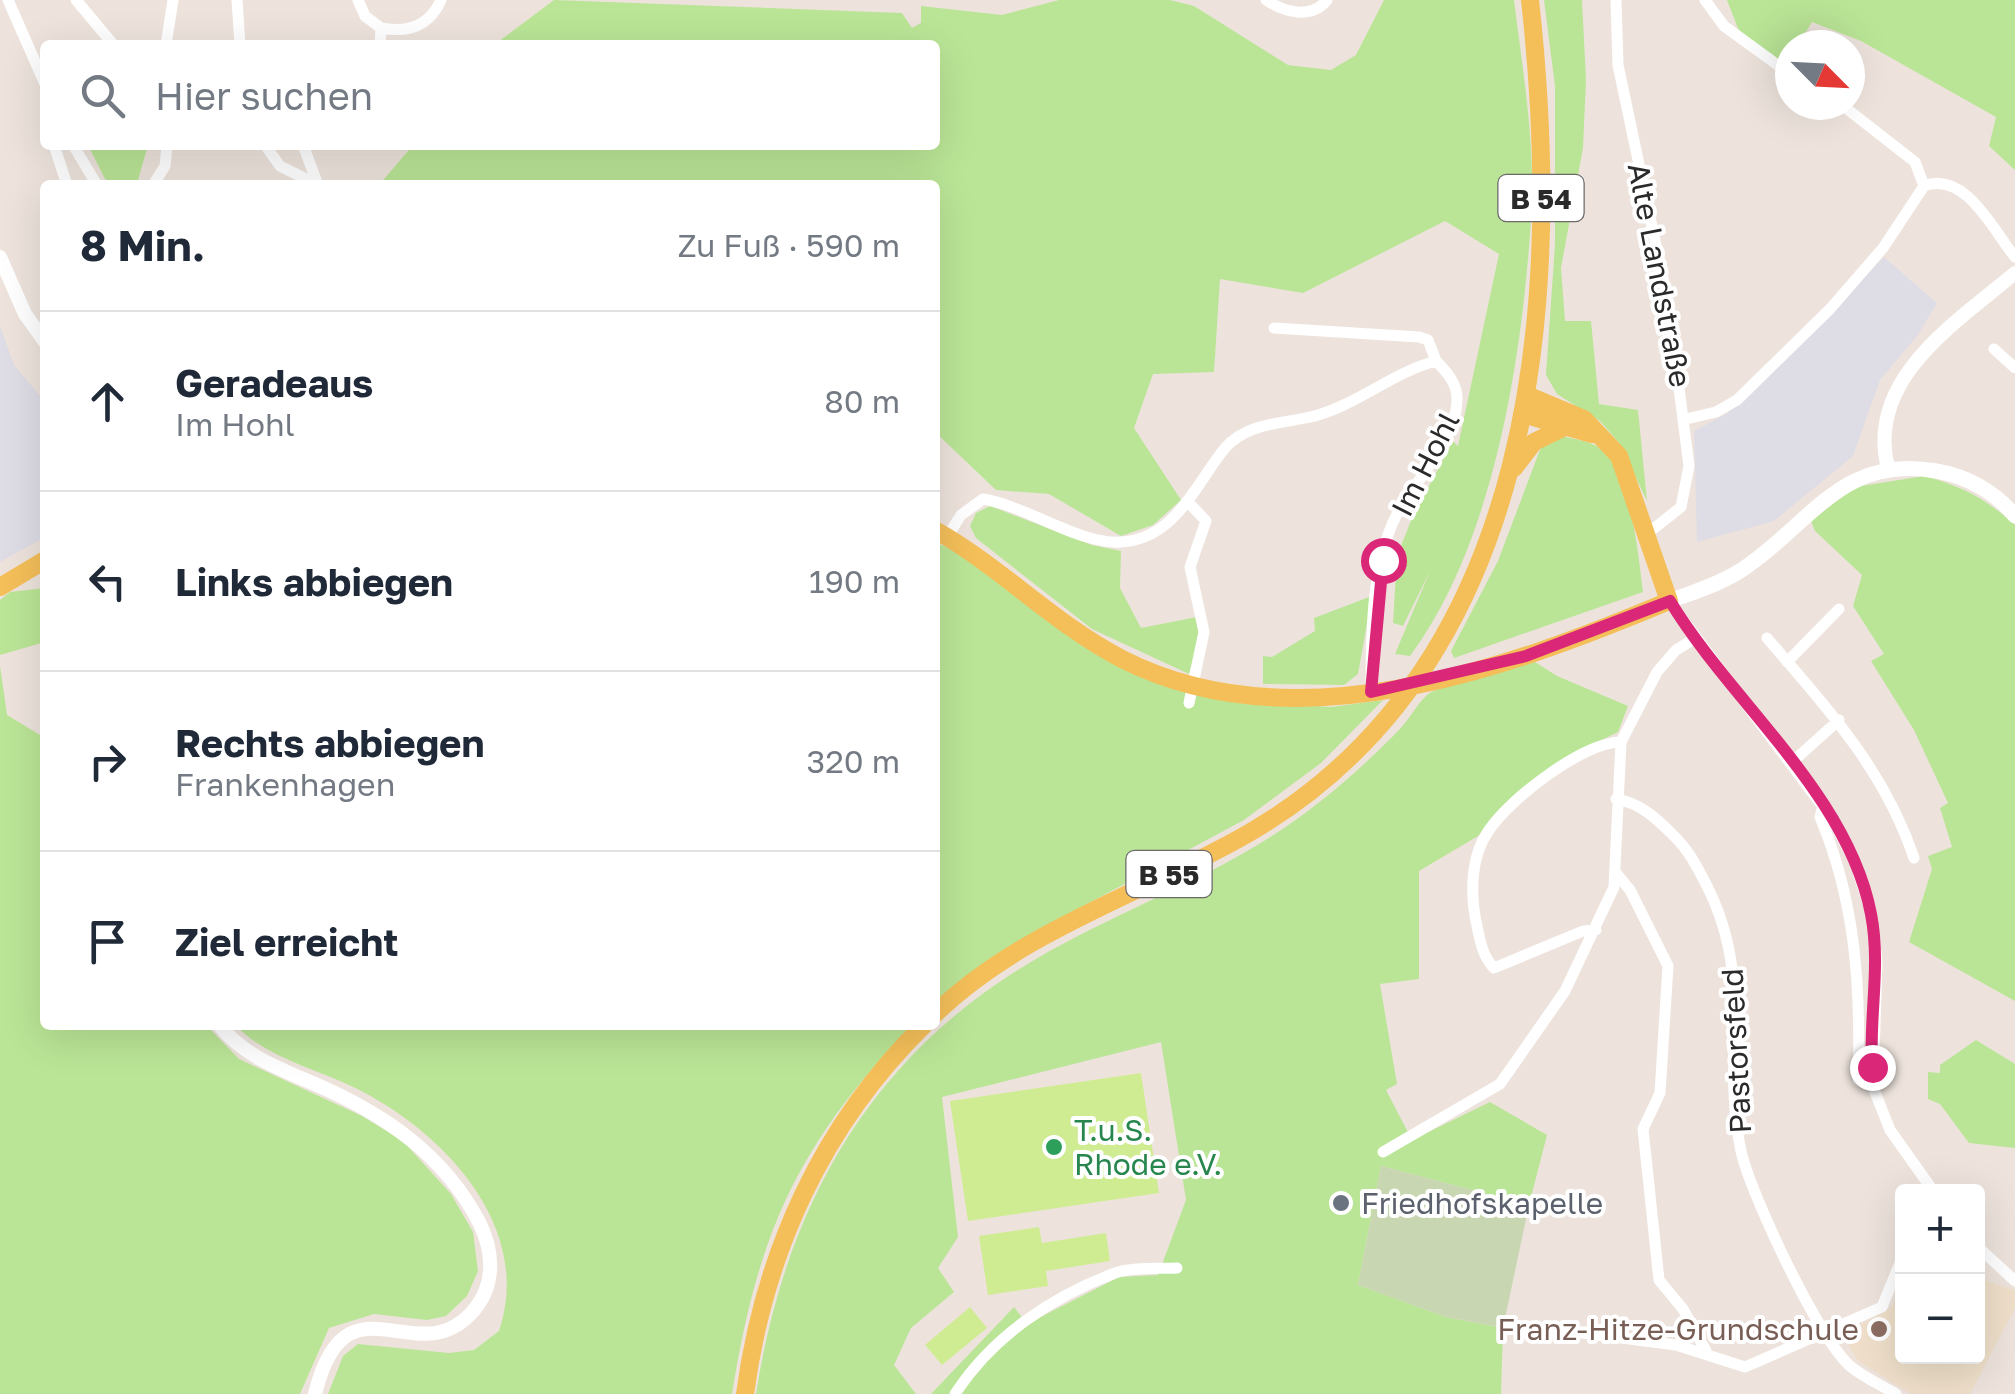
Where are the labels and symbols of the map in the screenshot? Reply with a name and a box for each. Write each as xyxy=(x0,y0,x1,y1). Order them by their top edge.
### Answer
north arrow xyxy=(1775,30,1865,120)
street label: Alte Landstraße xyxy=(1621,160,1699,390)
road number: B 54 xyxy=(1498,175,1584,221)
street label: Im Hohl xyxy=(1383,406,1467,522)
route start xyxy=(1361,538,1407,584)
road number: B 55 xyxy=(1126,851,1212,897)
street label: Pastorsfeld xyxy=(1714,967,1758,1135)
route end xyxy=(1850,1045,1896,1091)
place label: T.u.S. Rhode e.V. xyxy=(1074,1112,1222,1182)
marker: T.u.S. Rhode e.V. xyxy=(1043,1136,1065,1158)
place label: Friedhofskapelle xyxy=(1361,1185,1603,1221)
marker: Friedhofskapelle xyxy=(1330,1192,1352,1214)
place label: Franz-Hitze-Grundschule xyxy=(1497,1311,1859,1347)
marker: Franz-Hitze-Grundschule xyxy=(1868,1318,1890,1340)

